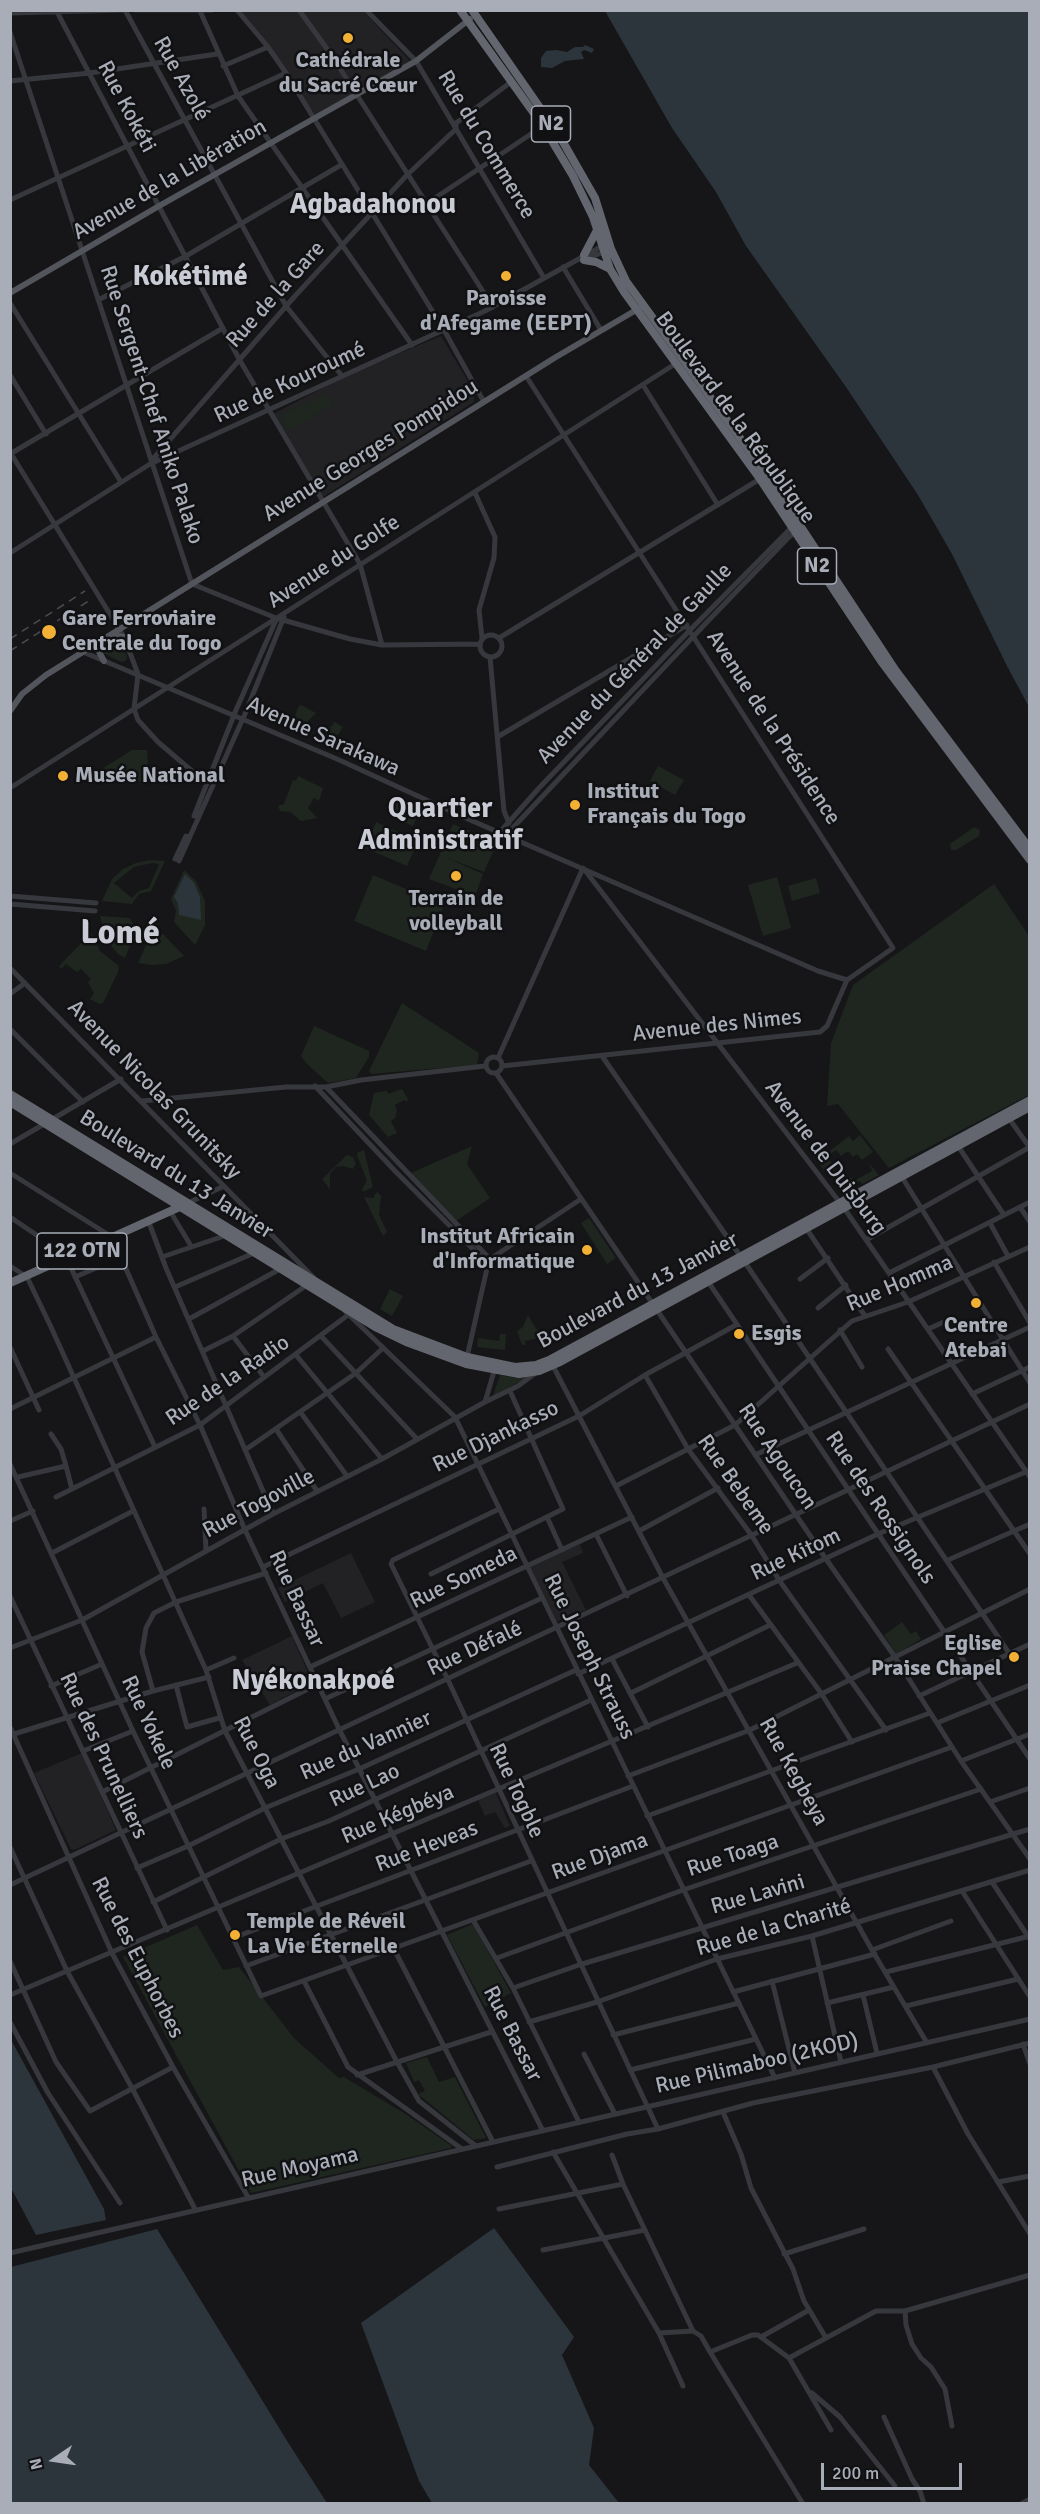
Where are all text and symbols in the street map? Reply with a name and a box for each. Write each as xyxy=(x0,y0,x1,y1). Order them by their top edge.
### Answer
marker: Cathédrale du Sacré Cœur xyxy=(341,31,355,45)
street label: Rue Azolé xyxy=(147,32,215,126)
place label: Cathédrale du Sacré Cœur xyxy=(279,48,417,100)
street label: Rue Kokéti xyxy=(91,57,161,157)
street label: Rue du Commerce xyxy=(431,66,541,224)
road number: N2 xyxy=(532,106,570,142)
street label: Avenue de la Libération xyxy=(68,114,272,246)
district label: Agbadahonou xyxy=(290,189,456,223)
street label: Rue de la Gare xyxy=(221,236,331,354)
district label: Kokétimé xyxy=(132,261,248,295)
street label: Rue Sergent-Chef Aniko Palako xyxy=(93,262,209,548)
marker: Paroisse d'Afegame (EEPT) xyxy=(499,269,513,283)
place label: Paroisse d'Afegame (EEPT) xyxy=(420,286,592,338)
street label: Boulevard de la République xyxy=(649,307,821,529)
street label: Rue de Kouroumé xyxy=(210,336,370,430)
street label: Avenue Georges Pompidou xyxy=(258,374,484,528)
street label: Avenue du Golfe xyxy=(263,509,405,615)
road number: N2 xyxy=(798,548,836,584)
street label: Avenue du Général de Gaulle xyxy=(532,558,738,770)
place label: Gare Ferroviaire Centrale du Togo xyxy=(62,606,222,658)
marker: Gare Ferroviaire Centrale du Togo xyxy=(40,623,58,641)
street label: Avenue de la Présidence xyxy=(700,626,846,830)
street label: Avenue Sarakawa xyxy=(242,691,404,783)
place label: Musée National xyxy=(75,763,225,789)
marker: Musée National xyxy=(56,769,70,783)
place label: Institut Français du Togo xyxy=(587,779,746,830)
district label: Quartier Administratif xyxy=(358,793,522,859)
marker: Institut Français du Togo xyxy=(568,798,582,812)
marker: Terrain de volleyball xyxy=(449,869,463,883)
place label: Terrain de volleyball xyxy=(408,886,504,938)
district label: Lomé xyxy=(80,914,160,954)
street label: Avenue Nicolas Grunitsky xyxy=(61,995,247,1185)
street label: Avenue des Nimes xyxy=(631,1004,803,1048)
street label: Avenue de Duisburg xyxy=(758,1076,892,1240)
street label: Boulevard du 13 Janvier xyxy=(74,1105,278,1245)
place label: Institut Africain d'Informatique xyxy=(420,1224,575,1276)
street label: Boulevard du 13 Janvier xyxy=(533,1227,743,1355)
road number: 122 OTN xyxy=(37,1233,127,1269)
marker: Institut Africain d'Informatique xyxy=(580,1243,594,1257)
street label: Rue Homma xyxy=(843,1250,957,1318)
marker: Centre Atebai xyxy=(969,1296,983,1310)
place label: Centre Atebai xyxy=(944,1313,1008,1364)
place label: Esgis xyxy=(751,1321,801,1347)
marker: Esgis xyxy=(732,1327,746,1341)
street label: Rue de la Radio xyxy=(161,1330,295,1432)
street label: Rue Djankasso xyxy=(429,1395,563,1479)
street label: Rue Agoucon xyxy=(732,1399,822,1515)
street label: Rue des Rossignols xyxy=(819,1427,941,1589)
street label: Rue Bebeme xyxy=(691,1430,779,1540)
street label: Rue Togoville xyxy=(199,1463,319,1545)
street label: Rue Kitom xyxy=(747,1523,845,1587)
street label: Rue Someda xyxy=(406,1541,522,1615)
street label: Rue Bassar xyxy=(262,1547,330,1651)
street label: Rue Joseph Strauss xyxy=(537,1570,641,1744)
street label: Rue Défalé xyxy=(423,1616,527,1682)
place label: Eglise Praise Chapel xyxy=(871,1631,1002,1682)
marker: Eglise Praise Chapel xyxy=(1007,1650,1021,1664)
district label: Nyékonakpoé xyxy=(231,1665,395,1699)
street label: Rue des Prunelliers xyxy=(53,1669,153,1843)
street label: Rue Yokele xyxy=(115,1672,181,1774)
street label: Rue du Vannier xyxy=(296,1705,436,1787)
street label: Rue Oga xyxy=(227,1712,285,1794)
street label: Rue Kegbeya xyxy=(753,1713,833,1831)
street label: Rue Togble xyxy=(483,1739,549,1843)
street label: Rue Lao xyxy=(326,1758,404,1814)
street label: Rue Kégbéya xyxy=(338,1780,458,1850)
street label: Rue Heveas xyxy=(372,1815,482,1879)
street label: Rue Djama xyxy=(548,1827,652,1887)
street label: Rue Toaga xyxy=(684,1829,782,1883)
street label: Rue Lavini xyxy=(708,1869,808,1921)
street label: Rue des Euphorbes xyxy=(85,1873,189,2043)
street label: Rue de la Charité xyxy=(694,1893,854,1963)
place label: Temple de Réveil La Vie Éternelle xyxy=(247,1909,406,1960)
marker: Temple de Réveil La Vie Éternelle xyxy=(228,1928,242,1942)
street label: Rue Bassar xyxy=(477,1982,547,2086)
street label: Rue Pilimaboo (2KOD) xyxy=(653,2028,861,2100)
street label: Rue Moyama xyxy=(239,2142,361,2194)
north arrow xyxy=(24,2430,84,2490)
scale bar xyxy=(824,2451,965,2489)
text: N xyxy=(25,2456,47,2472)
text: 200 m xyxy=(832,2462,879,2484)

